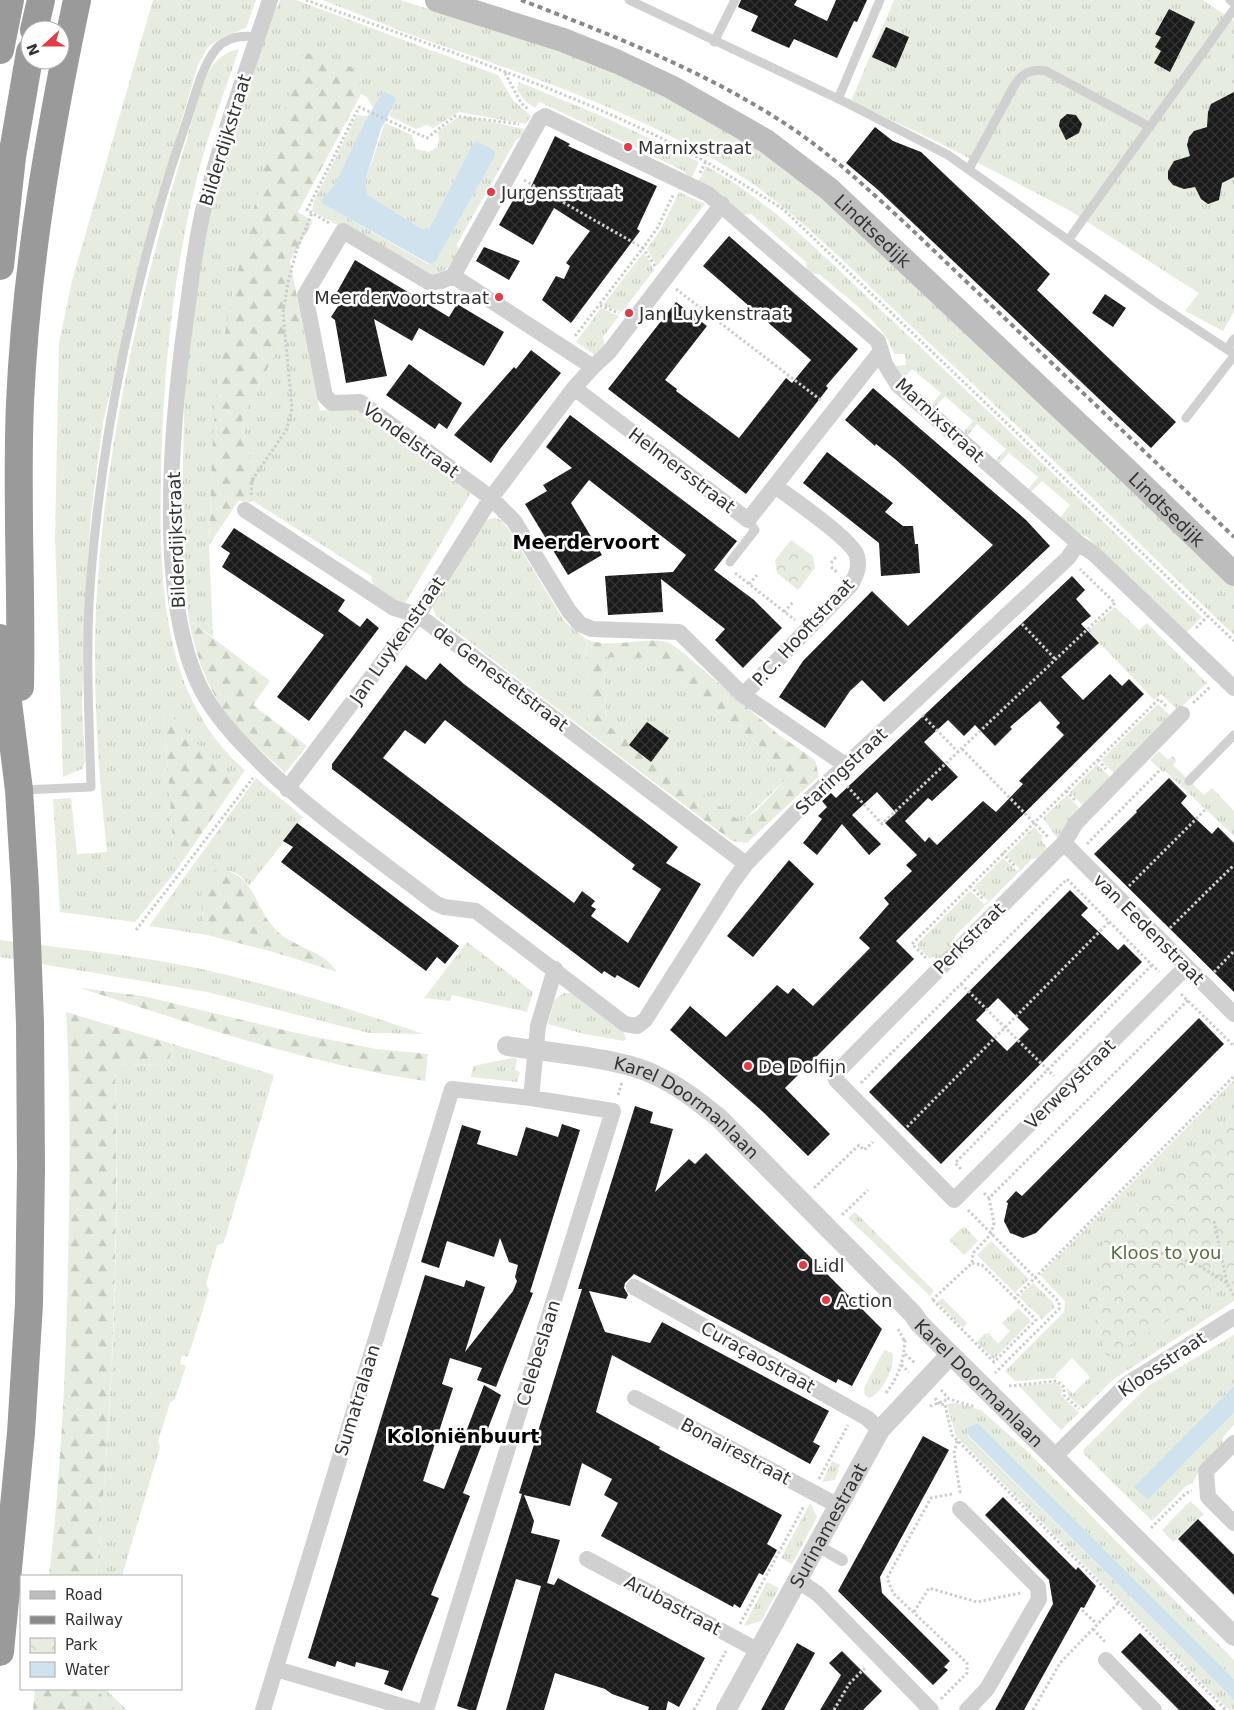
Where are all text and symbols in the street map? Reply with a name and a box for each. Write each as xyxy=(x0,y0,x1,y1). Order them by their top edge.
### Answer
north arrow xyxy=(20,20,70,70)
text: N xyxy=(23,41,42,58)
street label: Bilderdijkstraat xyxy=(195,72,255,208)
place label: Marnixstraat xyxy=(638,137,752,158)
marker: Marnixstraat xyxy=(622,141,634,153)
place label: Jurgensstraat xyxy=(500,182,621,203)
marker: Jurgensstraat xyxy=(485,186,497,198)
street label: Lindtsedijk xyxy=(830,189,916,272)
place label: Meerdervoortstraat xyxy=(314,287,489,308)
marker: Meerdervoortstraat xyxy=(493,291,505,303)
place label: Jan Luykenstraat xyxy=(638,303,789,324)
marker: Jan Luykenstraat xyxy=(623,307,635,319)
street label: Marnixstraat xyxy=(891,374,989,466)
street label: Vondelstraat xyxy=(359,398,463,482)
street label: Helmersstraat xyxy=(625,423,739,517)
street label: Lindtsedijk xyxy=(1125,468,1210,551)
street label: Bilderdijkstraat xyxy=(163,471,189,609)
district label: Meerdervoort xyxy=(513,531,659,553)
street label: Jan Luykenstraat xyxy=(345,572,449,708)
street label: P.C. Hooftstraat xyxy=(748,574,858,690)
street label: de Genestetstraat xyxy=(429,620,573,736)
street label: Staringstraat xyxy=(791,723,891,819)
street label: van Eedenstraat xyxy=(1089,869,1209,989)
street label: Perkstraat xyxy=(929,898,1009,978)
street label: Verweystraat xyxy=(1021,1035,1119,1133)
street label: Karel Doormanlaan xyxy=(612,1052,764,1163)
place label: De Dolfijn xyxy=(758,1056,846,1077)
marker: De Dolfijn xyxy=(742,1060,754,1072)
park label: Kloos to you xyxy=(1111,1242,1221,1263)
place label: Lidl xyxy=(813,1255,844,1276)
marker: Lidl xyxy=(797,1259,809,1271)
place label: Action xyxy=(836,1290,892,1311)
marker: Action xyxy=(820,1294,832,1306)
street label: Celebeslaan xyxy=(512,1297,564,1409)
street label: Karel Doormanlaan xyxy=(910,1314,1048,1451)
street label: Curaçaostraat xyxy=(697,1317,819,1397)
street label: Kloosstraat xyxy=(1114,1327,1210,1401)
street label: Sumatralaan xyxy=(330,1342,384,1458)
street label: Bonairestraat xyxy=(677,1413,795,1489)
district label: Koloniënbuurt xyxy=(387,1425,539,1447)
street label: Surinamestraat xyxy=(785,1459,870,1591)
street label: Arubastraat xyxy=(621,1571,725,1639)
legend xyxy=(20,1575,182,1690)
text: Road xyxy=(65,1586,103,1604)
text: Railway xyxy=(65,1611,123,1629)
text: Park xyxy=(65,1636,98,1654)
text: Water xyxy=(65,1661,110,1679)

